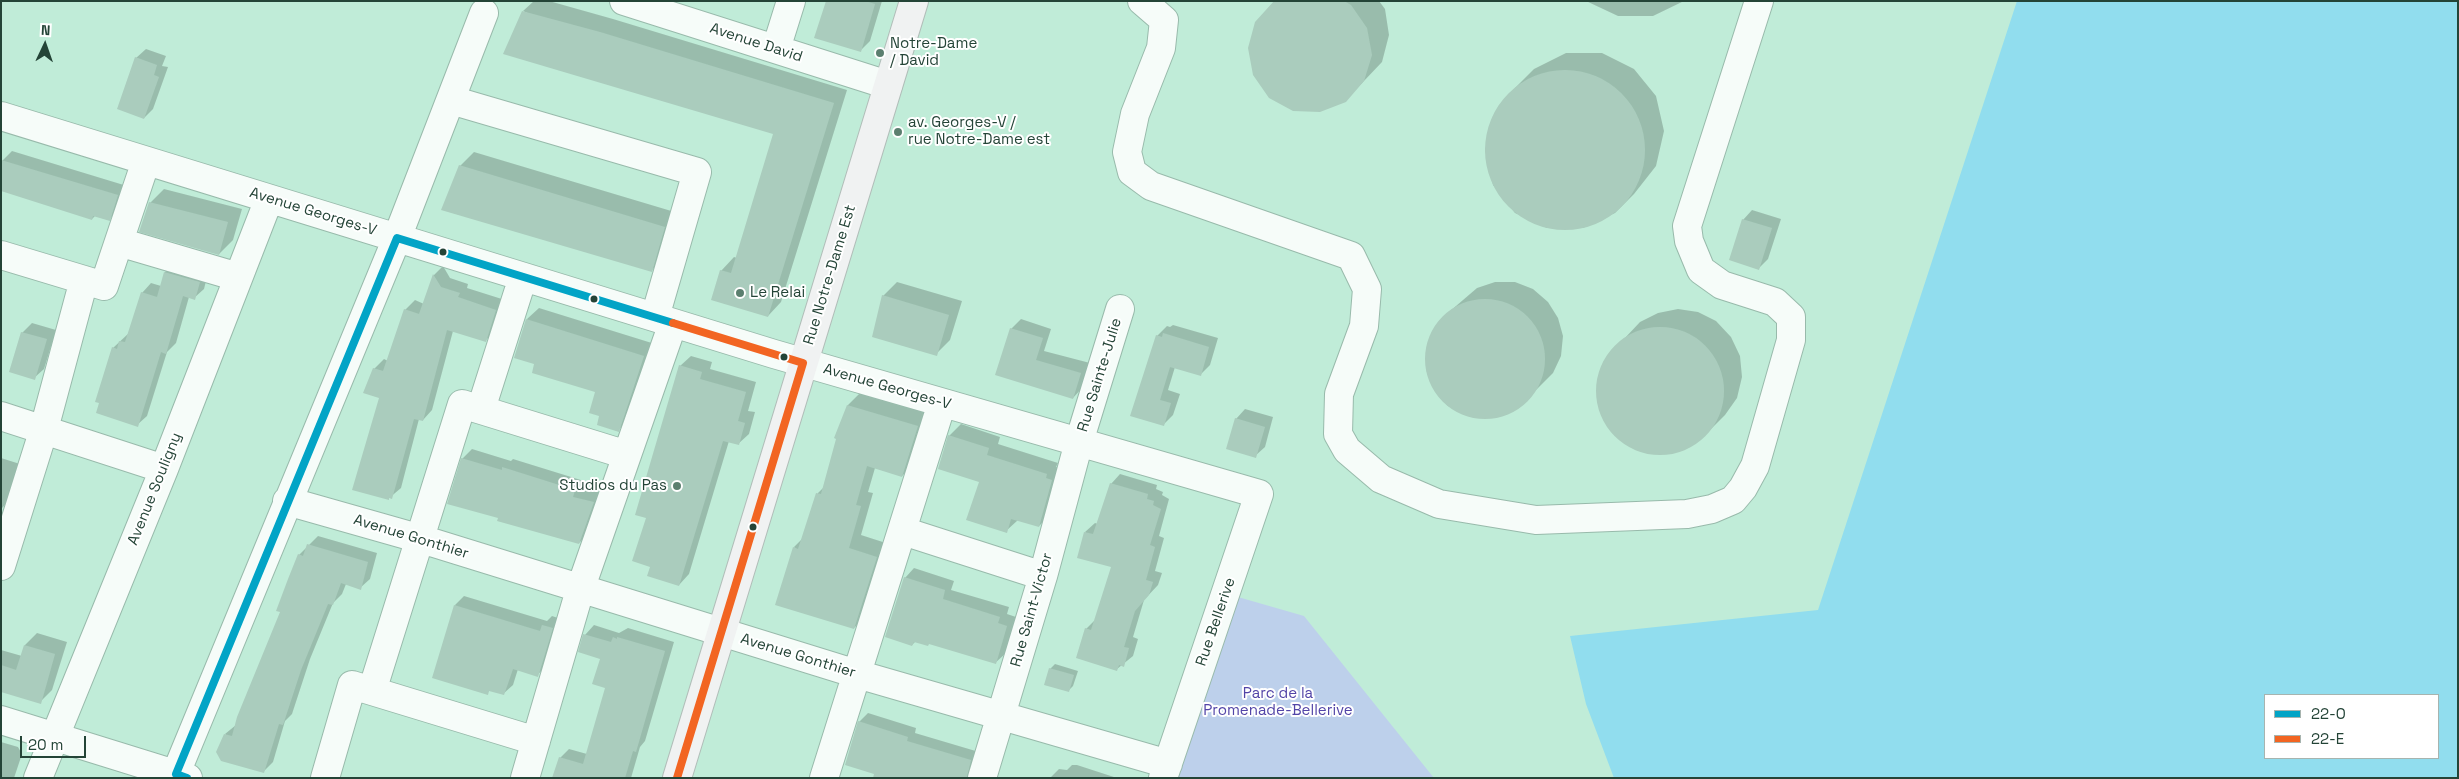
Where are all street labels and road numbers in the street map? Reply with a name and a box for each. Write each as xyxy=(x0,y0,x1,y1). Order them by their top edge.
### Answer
street label: Avenue David xyxy=(707,20,805,66)
street label: Avenue Georges-V xyxy=(247,184,379,240)
street label: Rue Notre-Dame Est xyxy=(800,203,860,347)
street label: Rue Sainte-Julie xyxy=(1074,316,1126,434)
street label: Avenue Georges-V xyxy=(821,360,953,414)
street label: Avenue Souligny xyxy=(124,430,186,548)
street label: Avenue Gonthier xyxy=(351,511,471,563)
street label: Rue Saint-Victor xyxy=(1007,551,1057,669)
street label: Rue Bellerive xyxy=(1192,575,1240,669)
street label: Avenue Gonthier xyxy=(738,630,858,682)

